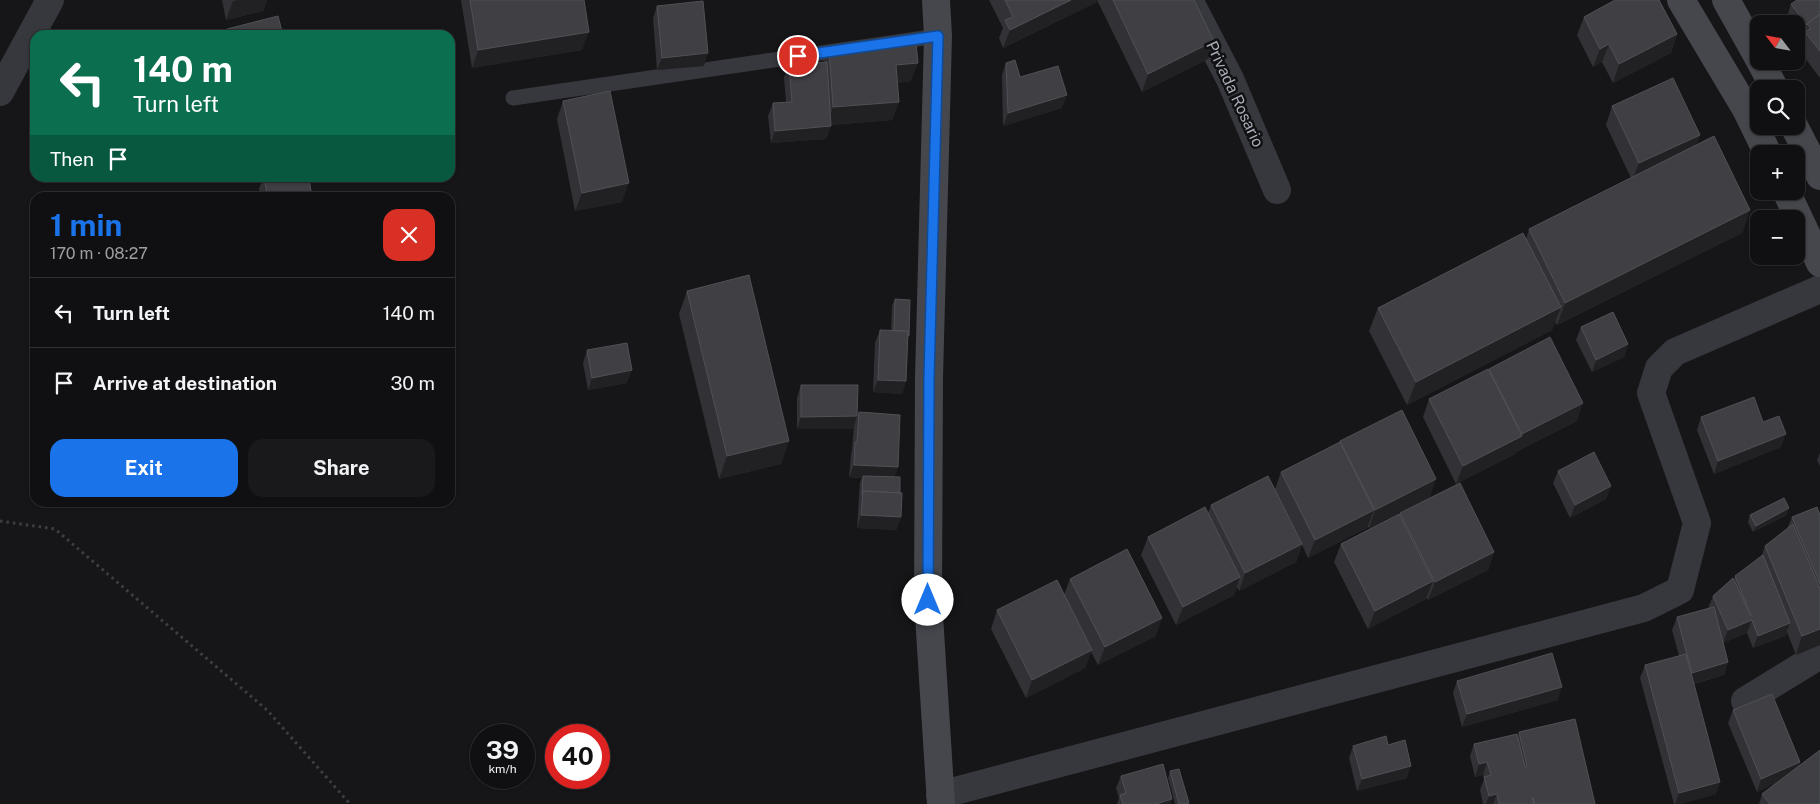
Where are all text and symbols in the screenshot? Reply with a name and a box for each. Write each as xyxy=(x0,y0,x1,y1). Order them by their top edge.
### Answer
north arrow xyxy=(1750,15,1805,70)
map controls xyxy=(1750,15,1805,265)
pin xyxy=(777,35,819,77)
street label: Privada Rosario xyxy=(1202,38,1268,150)
icon: arrive xyxy=(784,42,812,70)
text: 140 m xyxy=(133,49,233,90)
icon: left xyxy=(50,50,115,115)
button: search xyxy=(1750,80,1805,135)
text: Turn left xyxy=(133,91,219,117)
icon: arrive xyxy=(104,145,132,173)
button: + xyxy=(1750,145,1805,200)
text: Then xyxy=(50,148,94,170)
text: 1 min xyxy=(50,207,122,243)
button: close xyxy=(383,209,435,261)
button: − xyxy=(1750,210,1805,265)
text: 170 m · 08:27 xyxy=(50,244,148,263)
icon: left xyxy=(50,299,78,327)
text: Turn left xyxy=(93,302,170,324)
text: 140 m xyxy=(383,302,435,324)
icon: arrive xyxy=(50,369,78,397)
text: Arrive at destination xyxy=(93,372,277,394)
text: 30 m xyxy=(390,372,435,394)
button: Exit xyxy=(50,439,238,497)
button: Share xyxy=(248,439,435,497)
position arrow xyxy=(901,573,953,625)
speed limit sign: 40 xyxy=(545,724,610,789)
text: 39 xyxy=(486,735,519,765)
text: km/h xyxy=(488,762,517,776)

